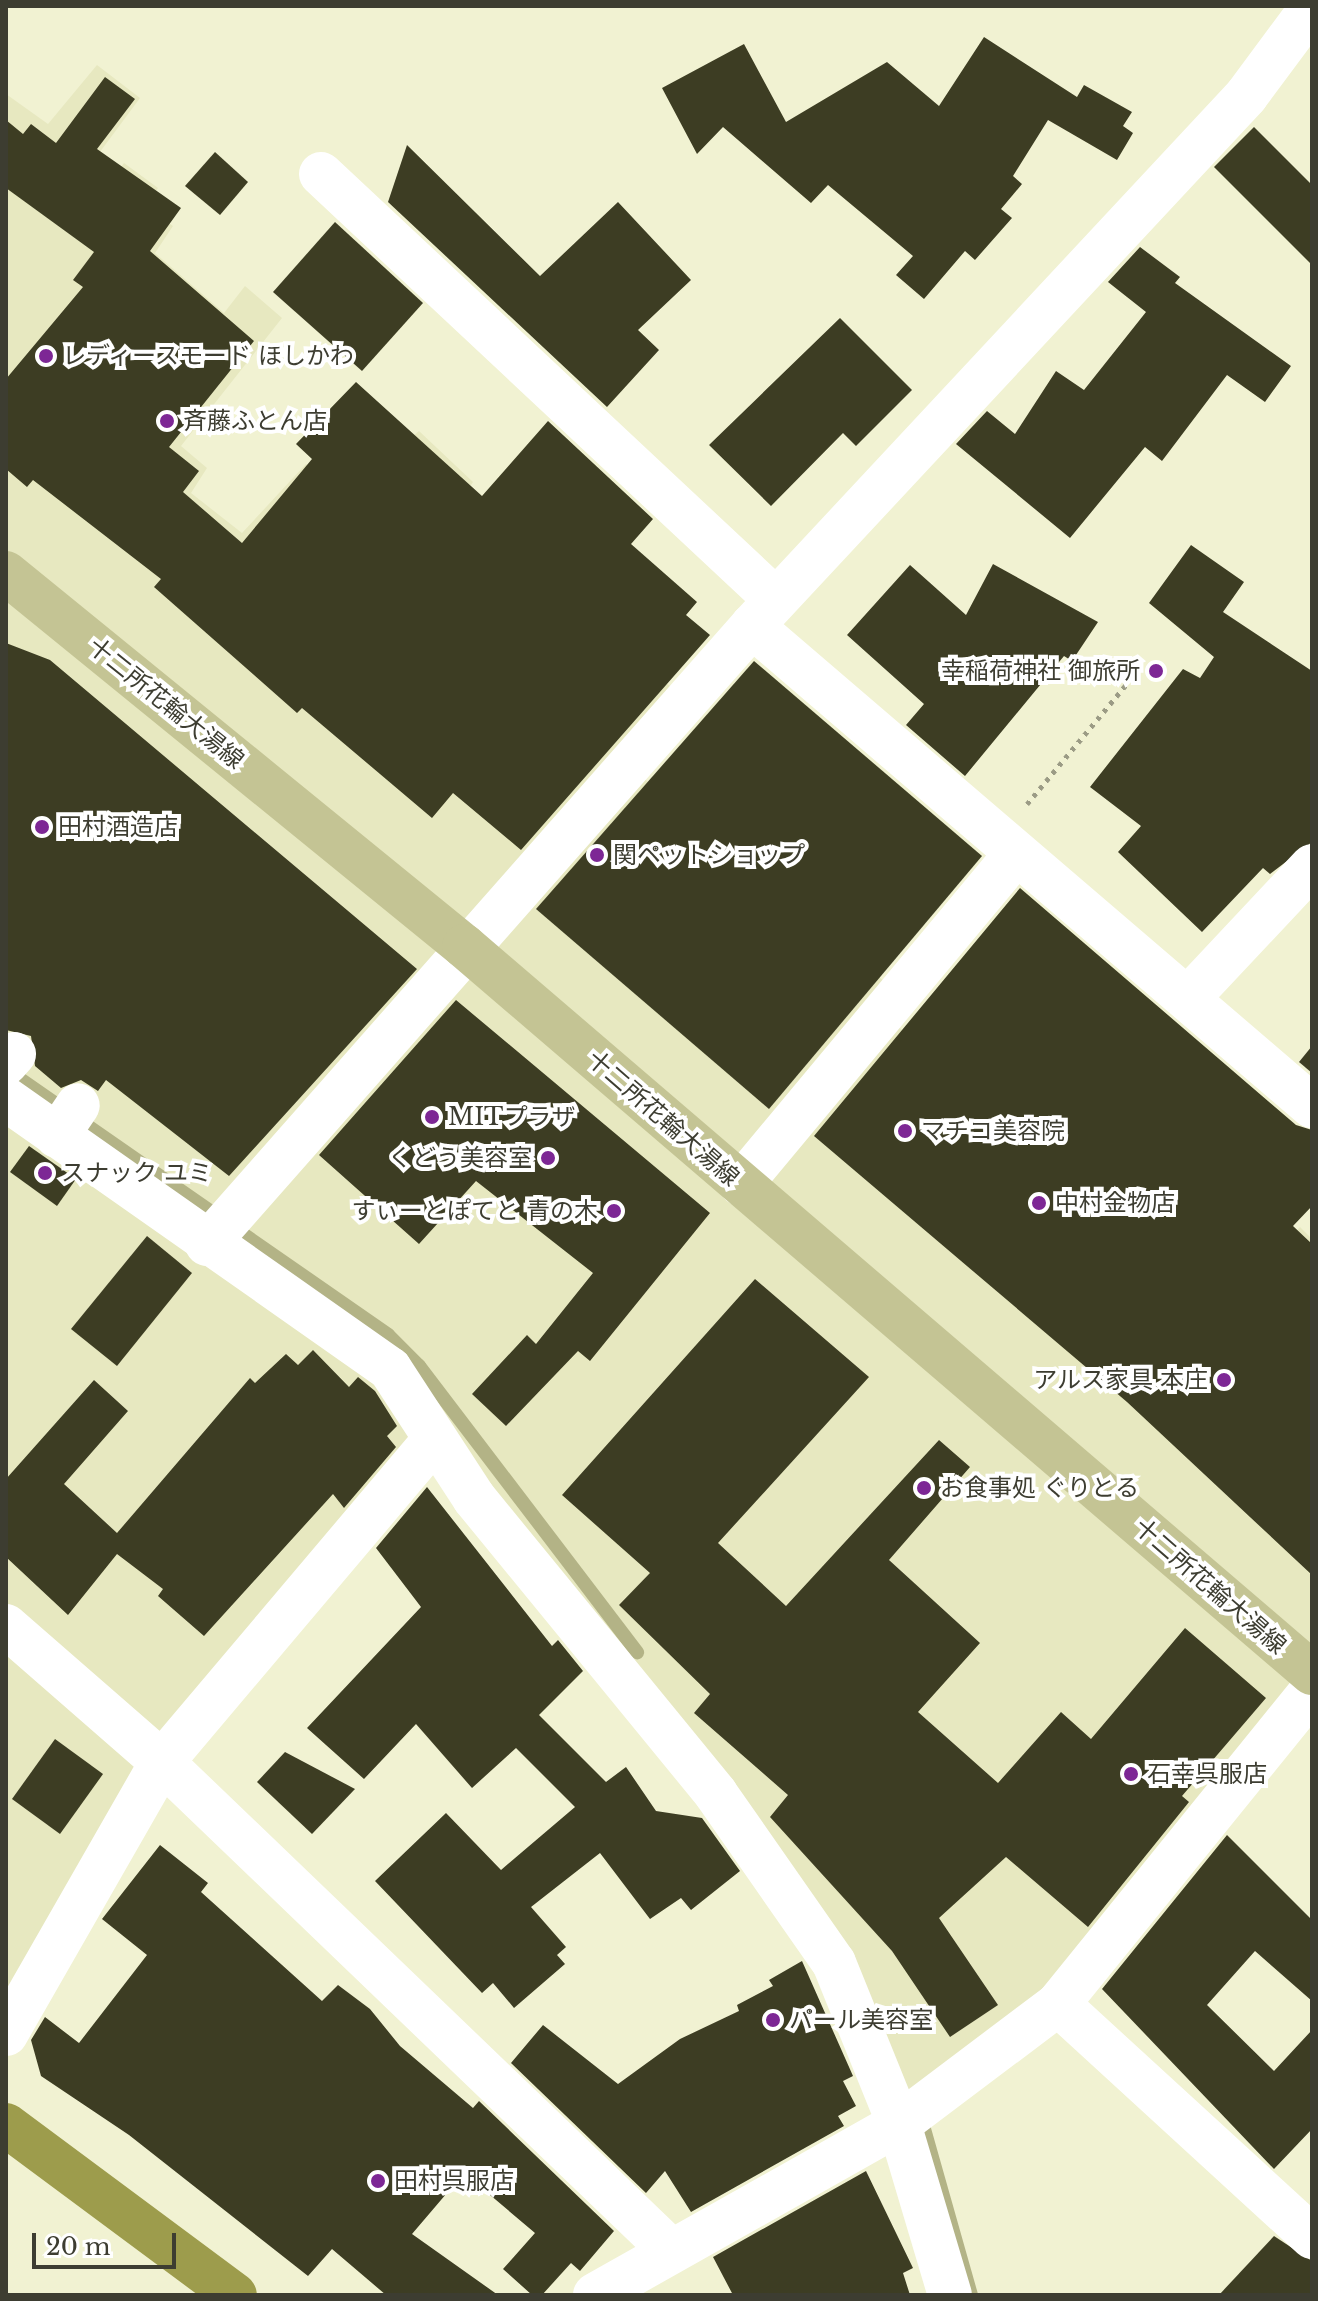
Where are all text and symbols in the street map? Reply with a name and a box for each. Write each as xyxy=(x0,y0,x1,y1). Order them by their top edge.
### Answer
place label: レディースモード ほしかわ xyxy=(62,342,357,370)
marker: レディースモード ほしかわ xyxy=(37,347,55,365)
place label: 斉藤ふとん店 xyxy=(183,407,327,435)
marker: 斉藤ふとん店 xyxy=(158,412,176,430)
street label: 十二所花輪大湯線 xyxy=(82,631,250,775)
place label: 幸稲荷神社 御旅所 xyxy=(941,657,1140,685)
marker: 幸稲荷神社 御旅所 xyxy=(1147,662,1165,680)
place label: 田村酒造店 xyxy=(58,813,178,841)
marker: 田村酒造店 xyxy=(33,818,51,836)
place label: 関ペットショップ xyxy=(613,841,805,869)
marker: 関ペットショップ xyxy=(588,846,606,864)
street label: 十二所花輪大湯線 xyxy=(581,1044,745,1192)
place label: MITプラザ xyxy=(448,1103,575,1131)
marker: MITプラザ xyxy=(423,1108,441,1126)
place label: マチコ美容院 xyxy=(921,1117,1065,1145)
marker: マチコ美容院 xyxy=(896,1122,914,1140)
place label: くどう美容室 xyxy=(388,1144,532,1172)
marker: くどう美容室 xyxy=(539,1149,557,1167)
place label: スナック ユミ xyxy=(61,1159,212,1187)
marker: スナック ユミ xyxy=(36,1164,54,1182)
place label: 中村金物店 xyxy=(1055,1189,1175,1217)
marker: 中村金物店 xyxy=(1030,1194,1048,1212)
place label: すぃーとぽてと 青の木 xyxy=(351,1197,598,1225)
marker: すぃーとぽてと 青の木 xyxy=(605,1202,623,1220)
place label: アルス家具 本庄 xyxy=(1033,1366,1208,1394)
marker: アルス家具 本庄 xyxy=(1215,1371,1233,1389)
place label: お食事処 ぐりとる xyxy=(940,1474,1139,1502)
marker: お食事処 ぐりとる xyxy=(915,1479,933,1497)
street label: 十二所花輪大湯線 xyxy=(1128,1512,1292,1660)
place label: 石幸呉服店 xyxy=(1147,1760,1267,1788)
marker: 石幸呉服店 xyxy=(1122,1765,1140,1783)
place label: パール美容室 xyxy=(789,2006,933,2034)
marker: パール美容室 xyxy=(764,2011,782,2029)
place label: 田村呉服店 xyxy=(394,2167,514,2195)
marker: 田村呉服店 xyxy=(369,2172,387,2190)
scale bar xyxy=(36,2217,180,2267)
text: 20 m xyxy=(46,2232,111,2261)

